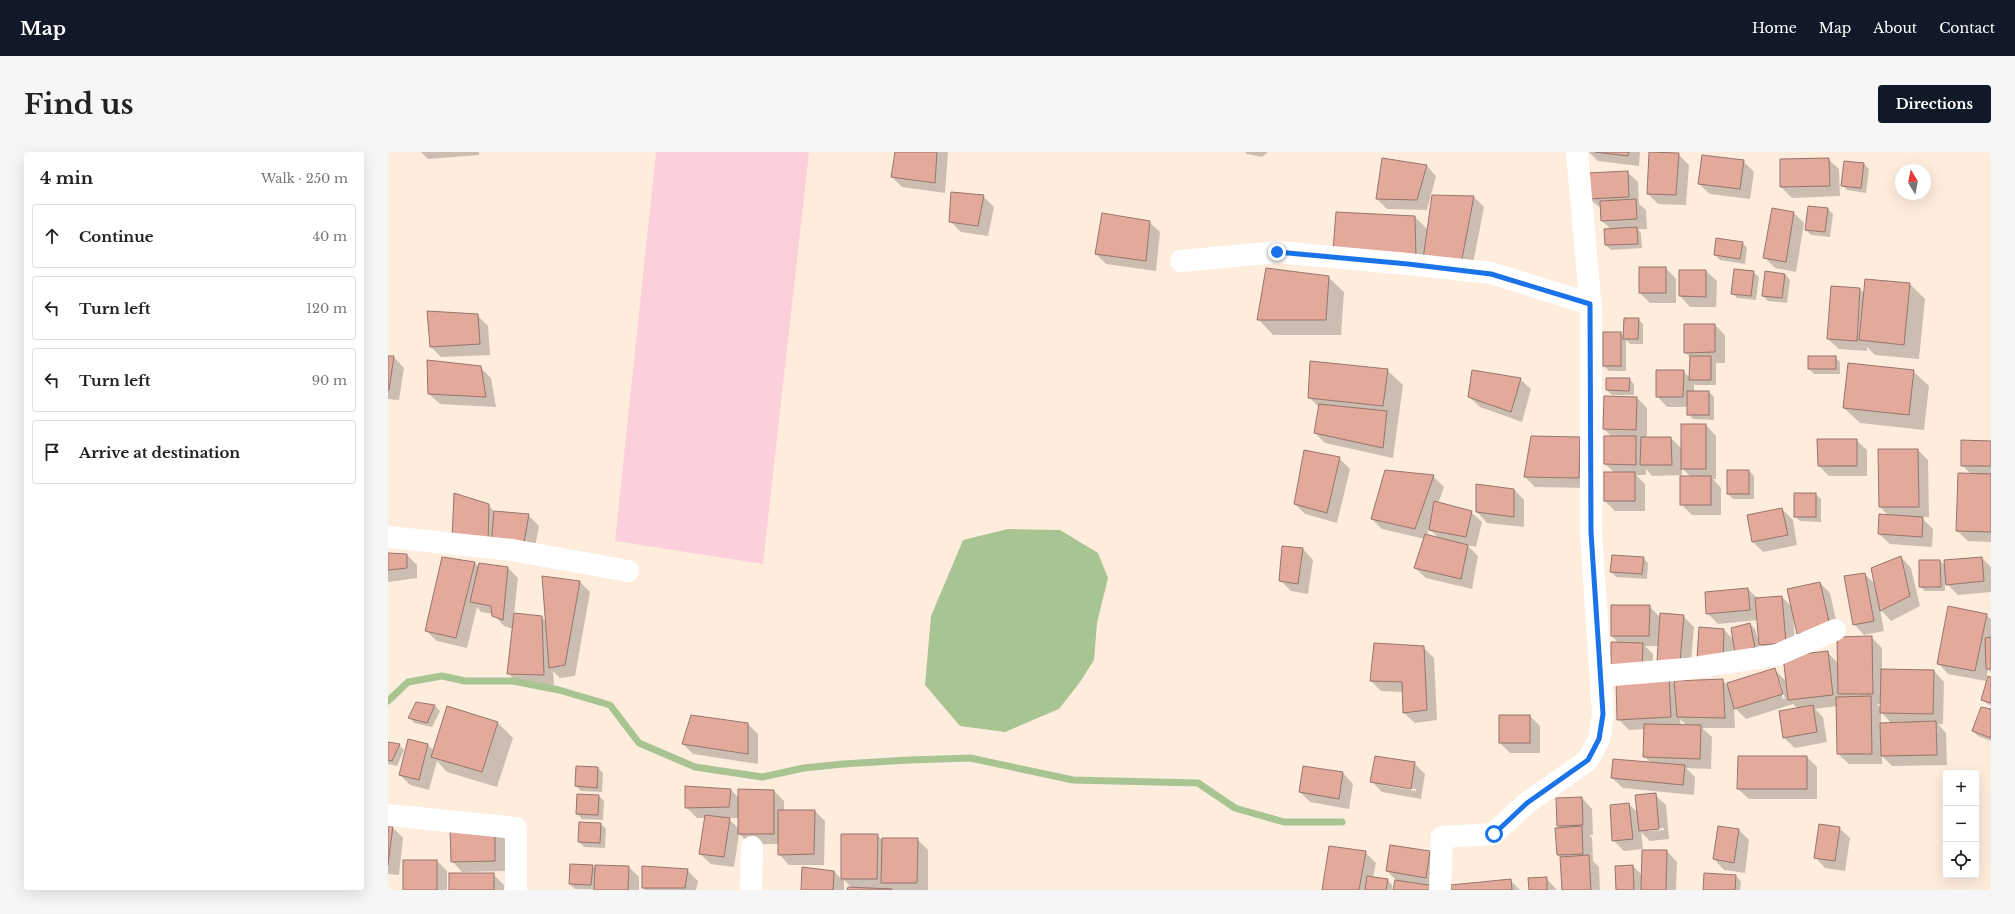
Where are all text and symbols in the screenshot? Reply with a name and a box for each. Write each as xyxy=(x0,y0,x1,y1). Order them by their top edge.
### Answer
text: Map xyxy=(20,17,66,40)
text: Home xyxy=(1752,19,1797,37)
text: Map xyxy=(1819,19,1851,37)
text: About xyxy=(1873,19,1917,37)
text: Contact xyxy=(1939,19,1995,37)
button: Directions xyxy=(1878,85,1991,123)
text: Find us xyxy=(24,87,134,122)
north arrow xyxy=(1895,164,1931,200)
text: 4 min xyxy=(40,168,93,189)
text: Walk · 250 m xyxy=(261,170,348,187)
icon: ahead xyxy=(41,225,63,247)
text: Continue xyxy=(79,227,154,246)
text: 40 m xyxy=(312,228,347,245)
route end xyxy=(1268,243,1286,261)
icon: left xyxy=(41,297,63,319)
text: Turn left xyxy=(79,299,150,318)
text: 120 m xyxy=(306,300,347,317)
icon: left xyxy=(41,369,63,391)
text: Turn left xyxy=(79,371,150,390)
text: 90 m xyxy=(312,372,347,389)
icon: arrive xyxy=(41,441,63,463)
text: Arrive at destination xyxy=(79,443,240,462)
map controls xyxy=(1943,770,1979,878)
button: + xyxy=(1943,770,1979,806)
button: − xyxy=(1943,806,1979,842)
route start xyxy=(1485,825,1503,843)
button: locate xyxy=(1943,842,1979,878)

